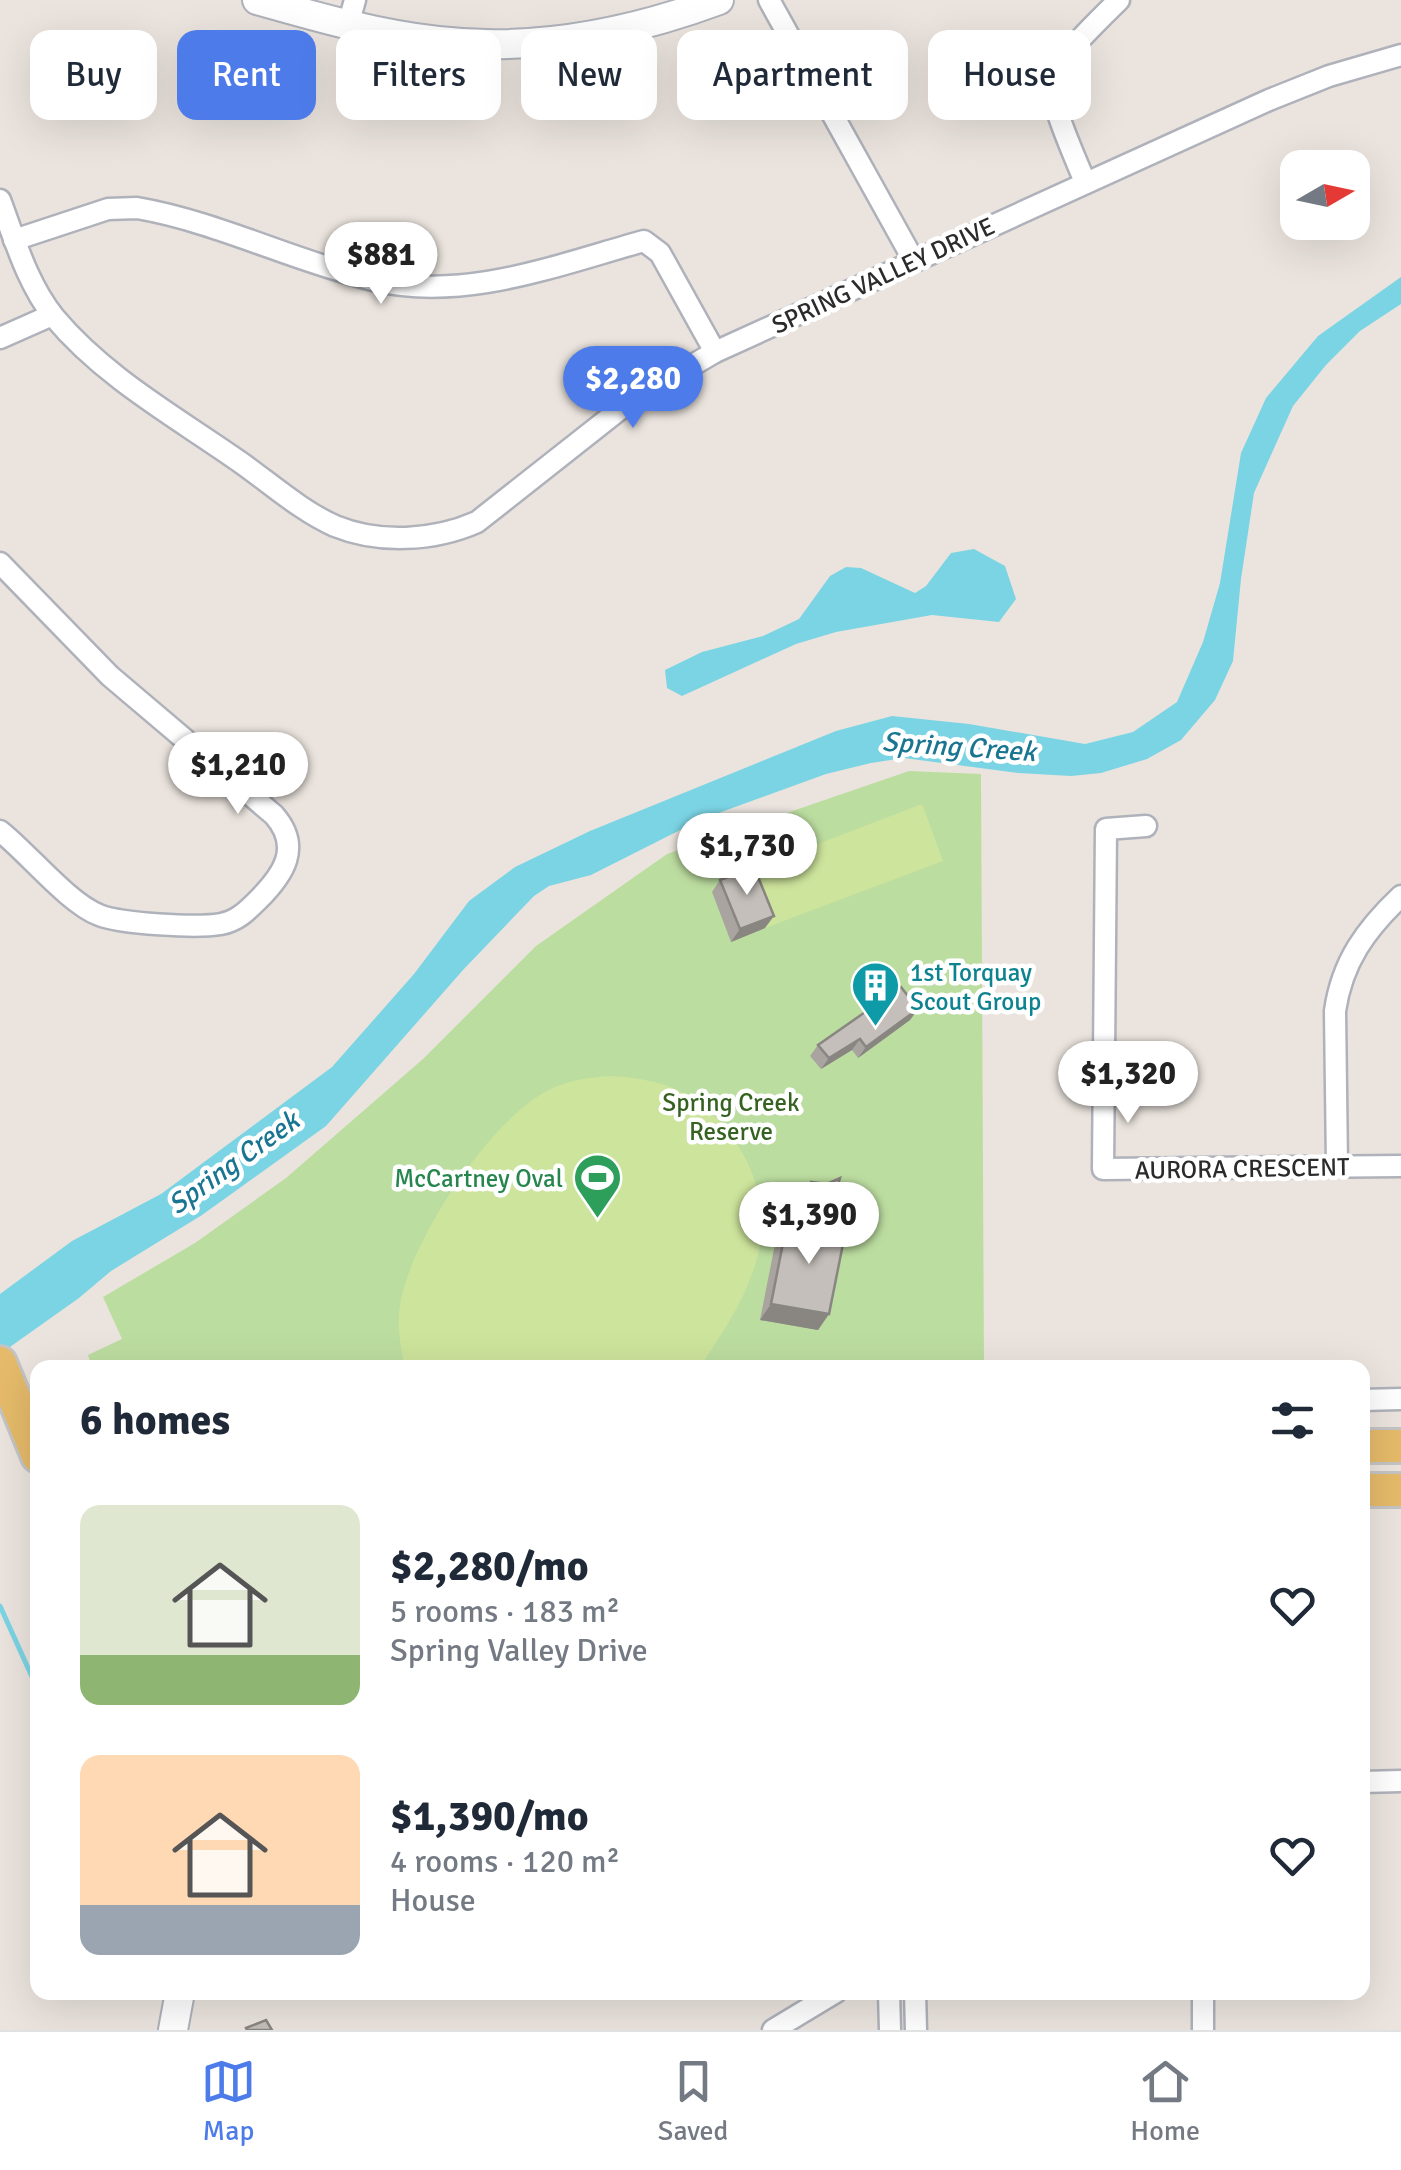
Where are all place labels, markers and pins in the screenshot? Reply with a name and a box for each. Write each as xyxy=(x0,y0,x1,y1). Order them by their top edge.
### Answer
pin: $881 xyxy=(322,222,440,307)
pin: $2,280 xyxy=(552,346,714,431)
pin: $1,210 xyxy=(157,732,319,817)
pin: $1,730 xyxy=(666,813,828,898)
place label: 1st Torquay Scout Group xyxy=(910,957,1041,1017)
building icon: 1st Torquay Scout Group xyxy=(849,960,901,1028)
pin: $1,320 xyxy=(1047,1041,1209,1126)
sports icon: McCartney Oval xyxy=(572,1152,624,1220)
place label: McCartney Oval xyxy=(394,1163,563,1194)
pin: $1,390 xyxy=(728,1182,890,1267)

